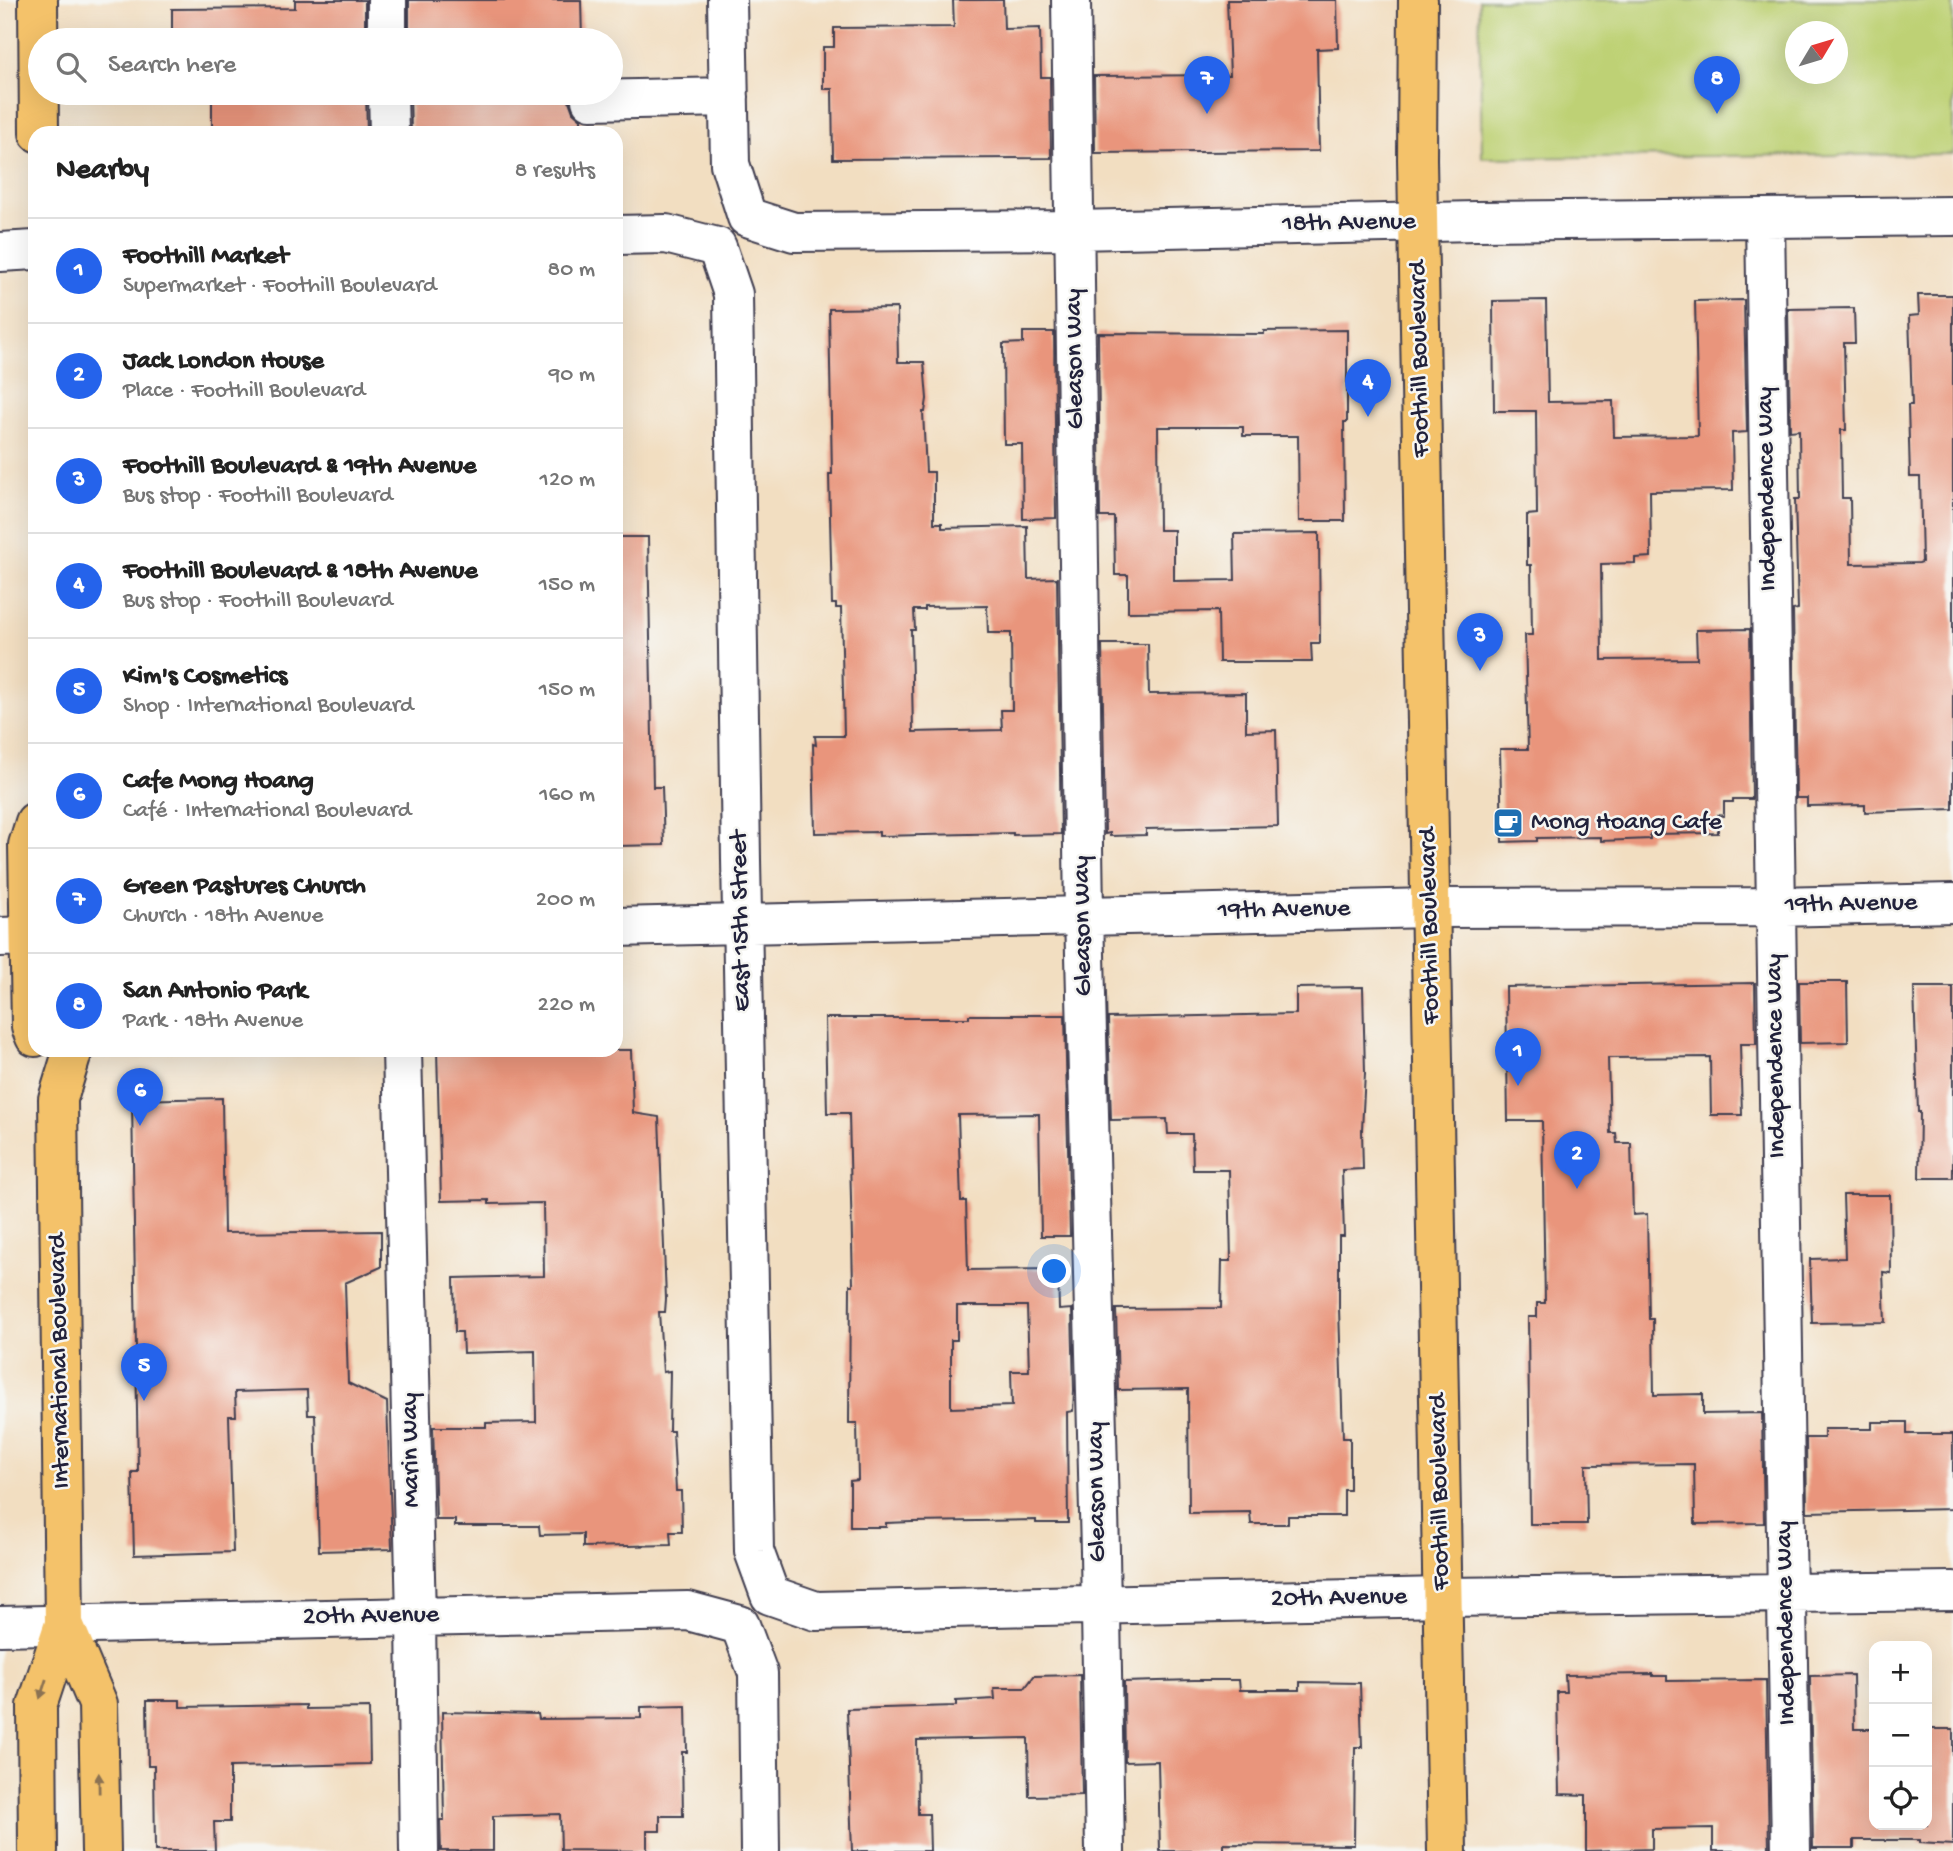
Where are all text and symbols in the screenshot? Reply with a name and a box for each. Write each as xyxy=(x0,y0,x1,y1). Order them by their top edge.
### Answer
north arrow xyxy=(1785,21,1848,84)
search box xyxy=(28,28,623,105)
icon: search xyxy=(52,48,90,86)
text: Search here xyxy=(108,51,236,82)
pin: 7 xyxy=(1184,56,1230,114)
pin: 8 xyxy=(1694,56,1740,114)
text: Nearby xyxy=(56,154,149,189)
text: 8 results xyxy=(515,158,595,185)
street label: 18th Avenue xyxy=(1281,207,1417,241)
text: Foothill Market xyxy=(123,242,288,273)
text: 1 xyxy=(74,257,84,284)
text: 80 m xyxy=(548,257,595,284)
street label: Foothill Boulevard xyxy=(1404,259,1438,459)
text: Supermarket · Foothill Boulevard xyxy=(123,273,437,300)
street label: Gleason Way xyxy=(1059,288,1093,430)
text: Jack London House xyxy=(123,347,324,378)
pin: 4 xyxy=(1345,359,1391,417)
text: 2 xyxy=(73,362,85,389)
text: 90 m xyxy=(549,362,595,389)
text: Place · Foothill Boulevard xyxy=(123,378,365,405)
street label: Independence Way xyxy=(1751,386,1785,592)
text: Foothill Boulevard & 19th Avenue xyxy=(123,452,476,483)
text: 3 xyxy=(73,467,85,494)
text: 120 m xyxy=(540,467,595,494)
text: Bus stop · Foothill Boulevard xyxy=(123,483,393,510)
text: Foothill Boulevard & 18th Avenue xyxy=(123,557,478,588)
text: 4 xyxy=(74,572,84,599)
text: 150 m xyxy=(539,572,595,599)
text: Bus stop · Foothill Boulevard xyxy=(123,588,393,615)
pin: 3 xyxy=(1457,613,1503,671)
text: Kim's Cosmetics xyxy=(123,662,287,693)
text: 5 xyxy=(73,677,85,704)
text: 150 m xyxy=(539,677,595,704)
text: Shop · International Boulevard xyxy=(123,693,413,720)
text: Cafe Mong Hoang xyxy=(123,767,314,798)
text: 6 xyxy=(73,782,85,809)
text: 160 m xyxy=(539,782,595,809)
text: Café · International Boulevard xyxy=(123,798,411,825)
cafe icon: Mong Hoang Cafe xyxy=(1491,806,1525,840)
place label: Mong Hoang Cafe xyxy=(1531,808,1722,839)
street label: Foothill Boulevard xyxy=(1414,826,1448,1026)
street label: East 15th Street xyxy=(725,828,759,1012)
street label: Gleason Way xyxy=(1067,855,1101,997)
text: Green Pastures Church xyxy=(123,872,366,903)
text: 7 xyxy=(73,887,85,914)
text: 200 m xyxy=(536,887,595,914)
street label: 19th Avenue xyxy=(1784,888,1918,922)
street label: 19th Avenue xyxy=(1217,894,1351,928)
text: Church · 18th Avenue xyxy=(123,903,323,930)
street label: Independence Way xyxy=(1760,953,1794,1159)
text: San Antonio Park xyxy=(123,977,307,1008)
text: 8 xyxy=(73,992,85,1019)
text: 220 m xyxy=(538,992,595,1019)
text: Park · 18th Avenue xyxy=(123,1008,303,1035)
pin: 1 xyxy=(1495,1028,1541,1086)
pin: 6 xyxy=(117,1068,163,1126)
pin: 2 xyxy=(1554,1131,1600,1189)
street label: International Boulevard xyxy=(43,1231,79,1489)
your location xyxy=(1037,1254,1071,1288)
pin: 5 xyxy=(121,1343,167,1401)
street label: Marin Way xyxy=(395,1392,429,1508)
street label: Foothill Boulevard xyxy=(1424,1392,1458,1592)
street label: Gleason Way xyxy=(1081,1421,1115,1563)
street label: Independence Way xyxy=(1770,1520,1804,1726)
street label: 20th Avenue xyxy=(1271,1582,1408,1616)
street label: 20th Avenue xyxy=(303,1600,440,1634)
map controls xyxy=(1869,1641,1932,1830)
button: + xyxy=(1869,1641,1932,1704)
one-way arrow xyxy=(37,1678,47,1699)
button: − xyxy=(1869,1704,1932,1767)
button: locate xyxy=(1869,1767,1932,1830)
one-way arrow xyxy=(94,1772,105,1794)

